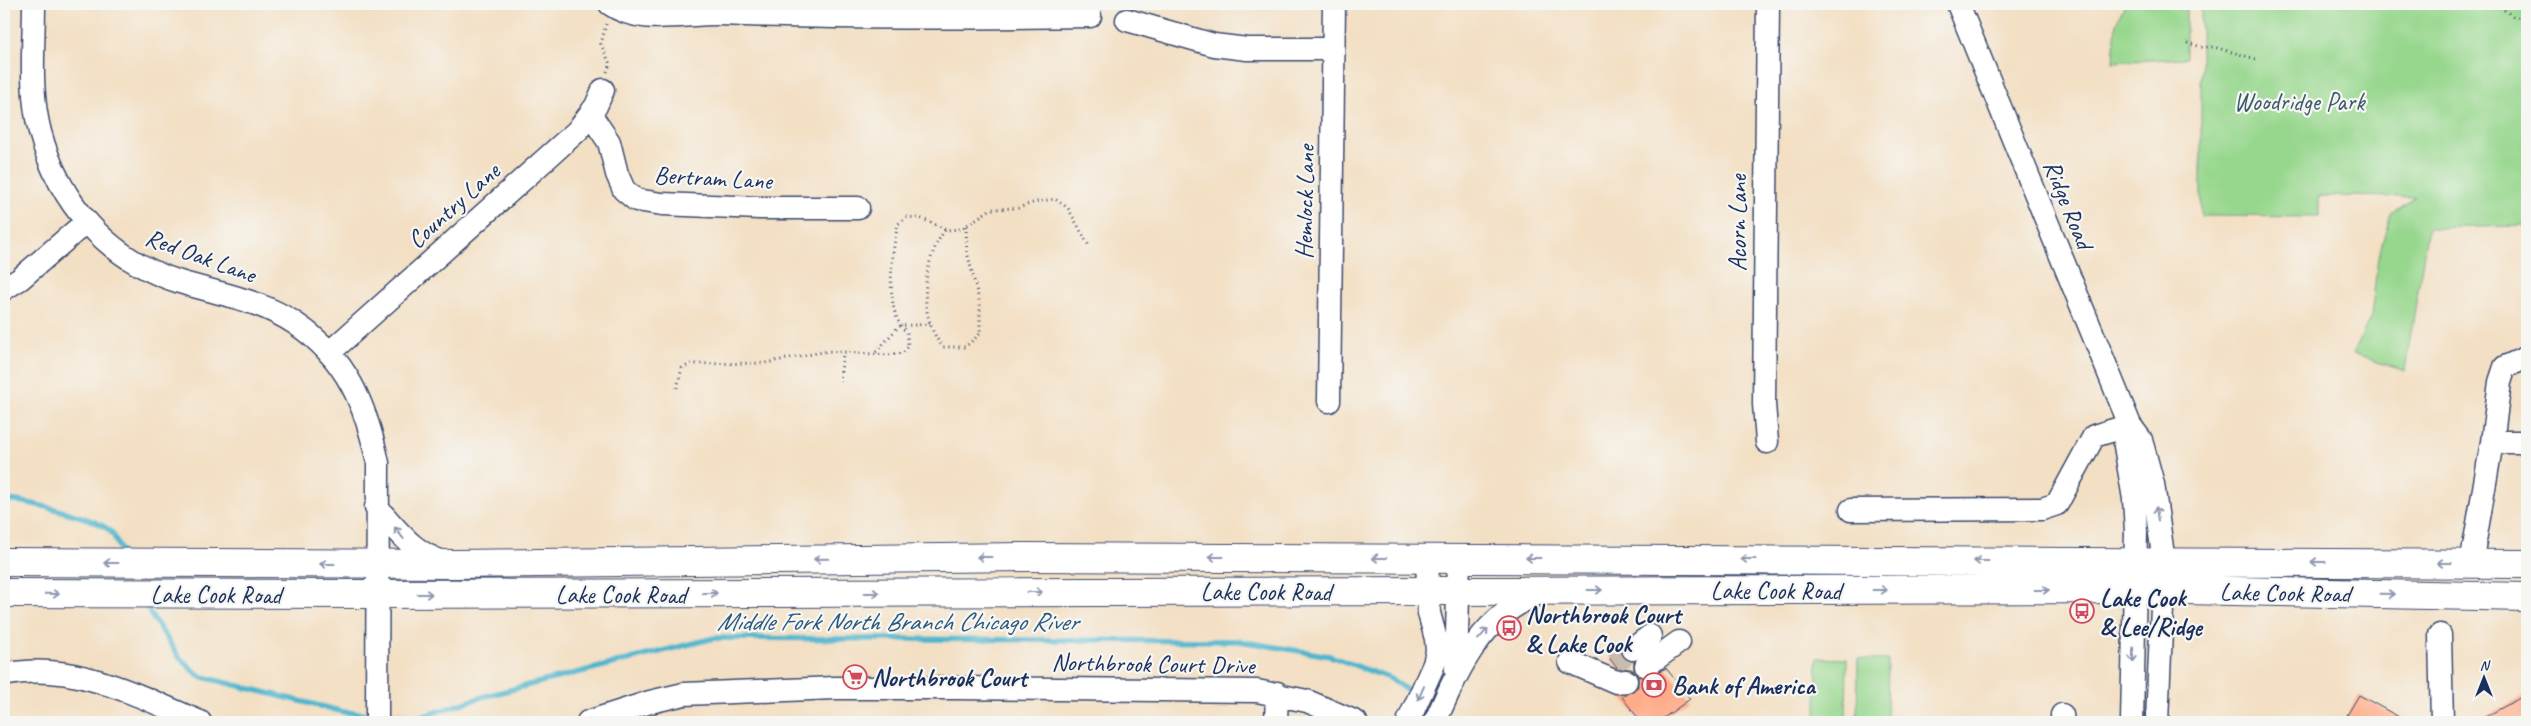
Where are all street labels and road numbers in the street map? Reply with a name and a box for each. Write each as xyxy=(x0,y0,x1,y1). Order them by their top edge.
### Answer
street label: Hemlock Lane xyxy=(1288,143,1322,259)
street label: Country Lane xyxy=(401,154,508,256)
street label: Ridge Road xyxy=(2036,155,2102,256)
street label: Bertram Lane xyxy=(653,159,774,197)
street label: Acorn Lane xyxy=(1722,173,1754,271)
street label: Red Oak Lane xyxy=(141,221,262,291)
street label: Lake Cook Road xyxy=(1711,575,1845,607)
street label: Lake Cook Road xyxy=(1201,576,1335,608)
street label: Lake Cook Road xyxy=(2219,576,2354,610)
street label: Lake Cook Road xyxy=(151,579,285,611)
street label: Lake Cook Road xyxy=(556,579,690,611)
street label: Northbrook Court Drive xyxy=(1051,646,1257,682)

